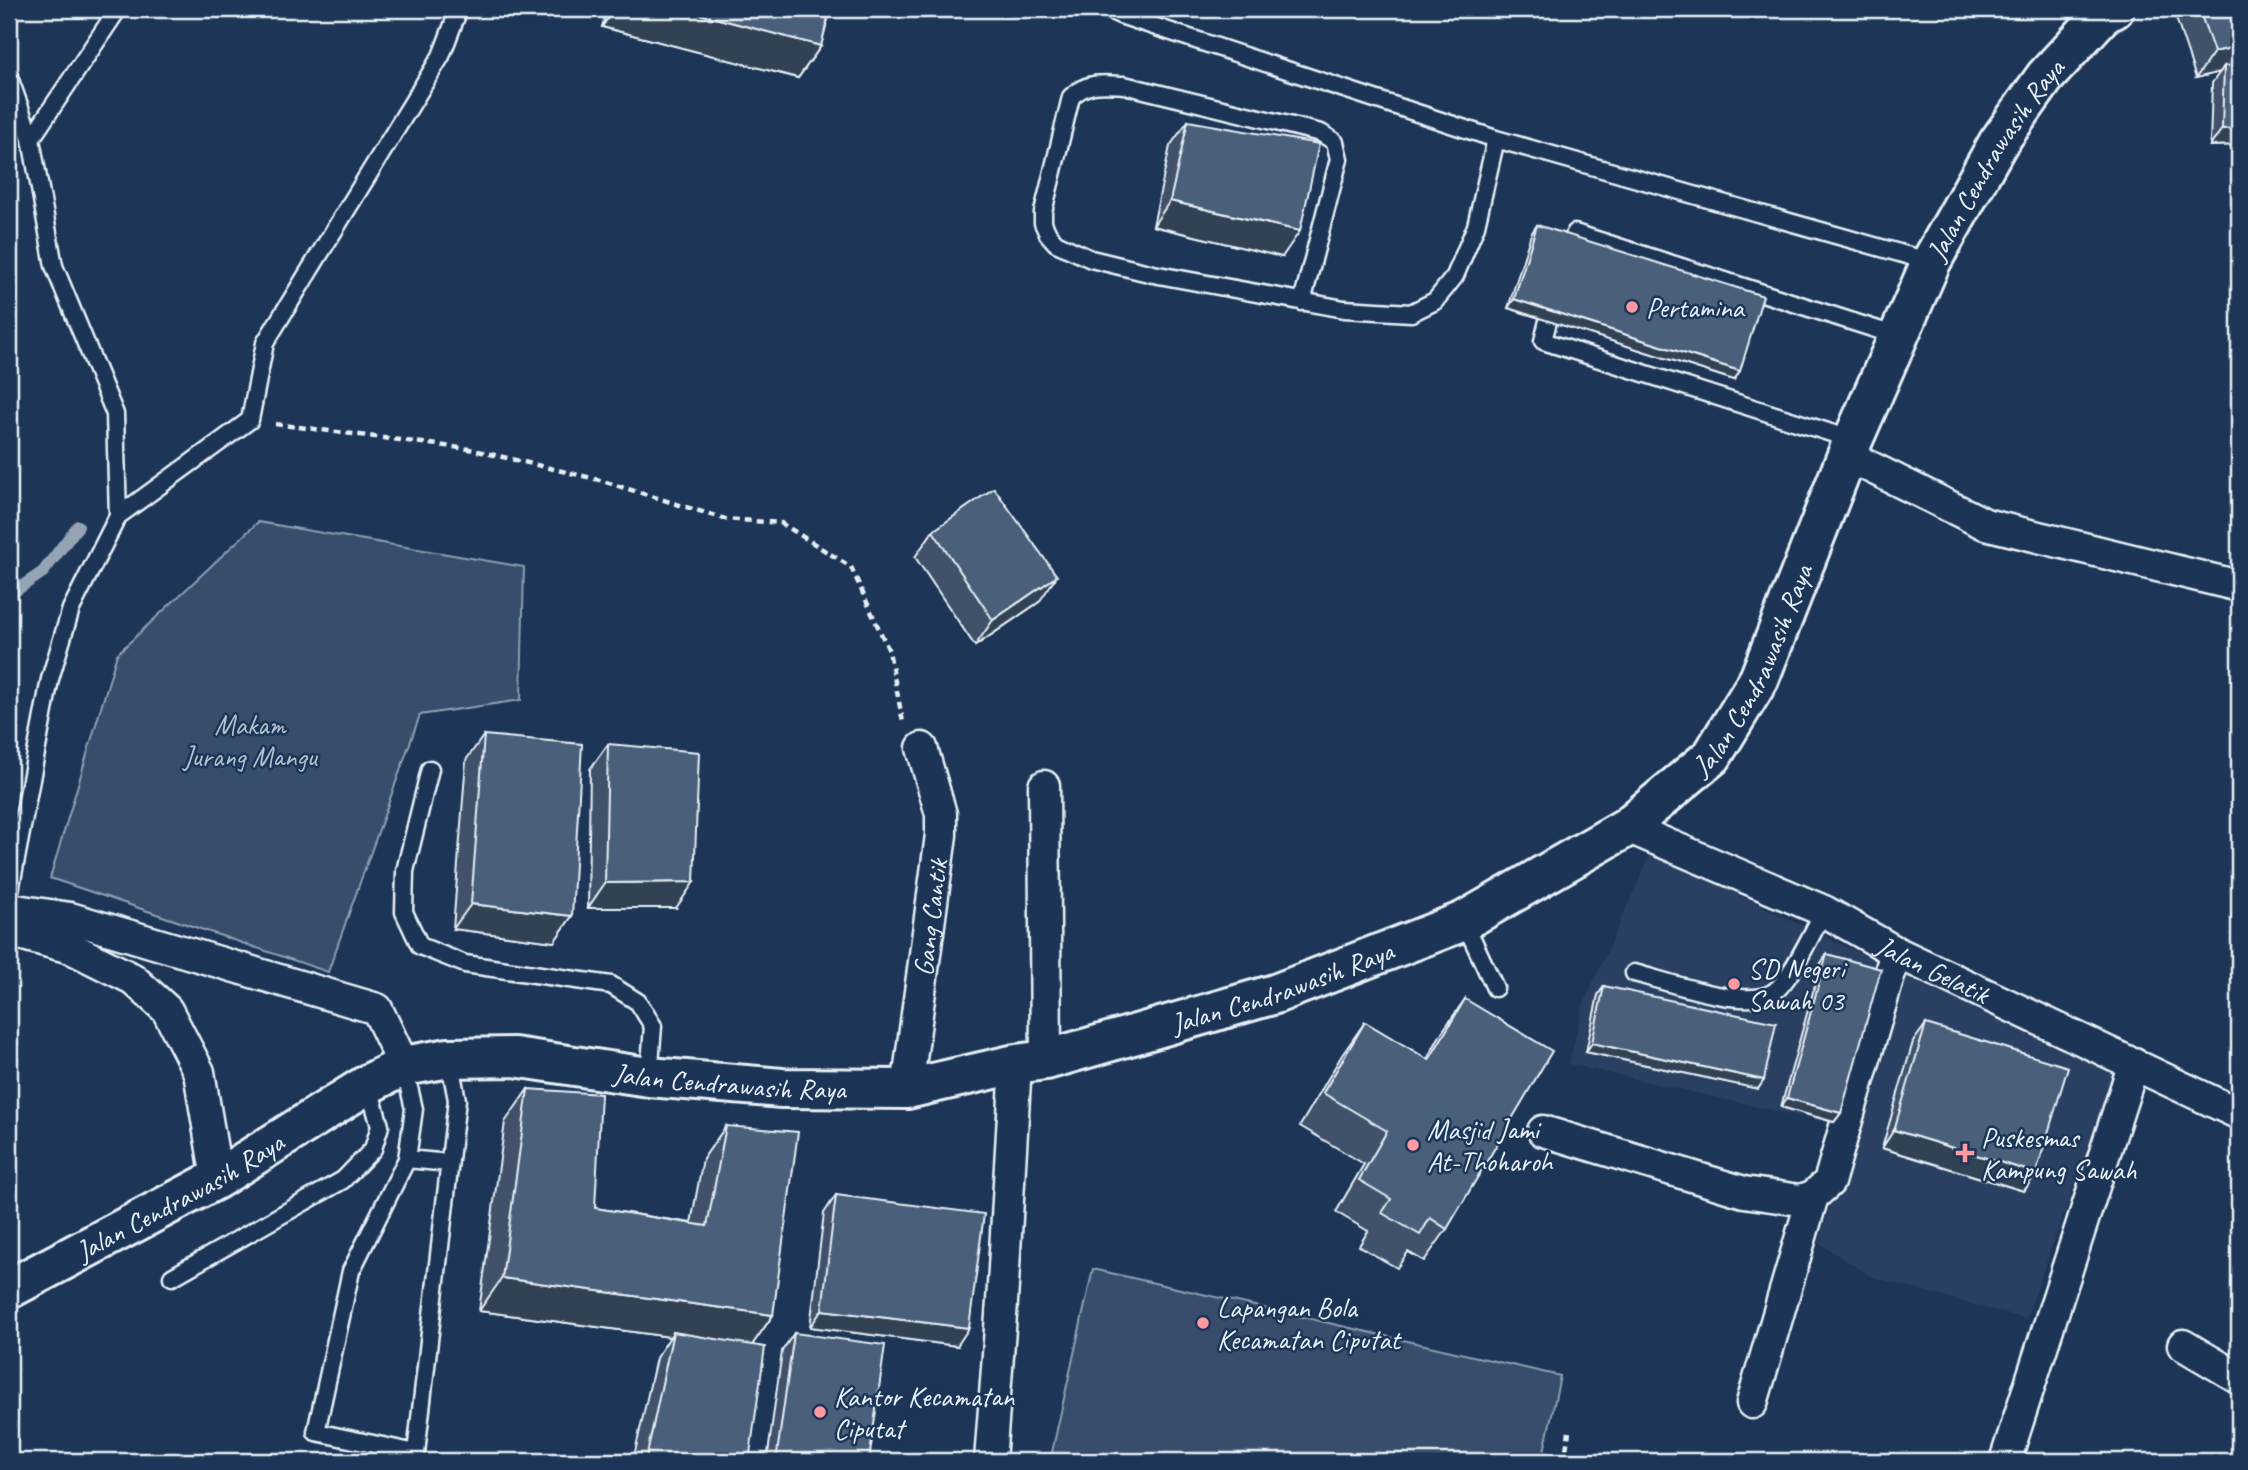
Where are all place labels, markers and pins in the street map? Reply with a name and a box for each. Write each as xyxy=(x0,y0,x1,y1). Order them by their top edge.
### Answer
place label: Pertamina xyxy=(1646,290,1746,325)
marker: Pertamina xyxy=(1624,299,1640,315)
place label: SD Negeri Sawah 03 xyxy=(1748,951,1848,1018)
marker: SD Negeri Sawah 03 xyxy=(1726,976,1742,992)
place label: Masjid Jami At-Thoharoh xyxy=(1427,1112,1555,1179)
place label: Puskesmas Kampung Sawah xyxy=(1981,1120,2137,1187)
marker: Masjid Jami At-Thoharoh xyxy=(1405,1137,1421,1153)
marker: Puskesmas Kampung Sawah xyxy=(1955,1143,1975,1163)
place label: Lapangan Bola Kecamatan Ciputat xyxy=(1217,1290,1402,1357)
marker: Lapangan Bola Kecamatan Ciputat xyxy=(1195,1315,1211,1331)
place label: Kantor Kecamatan Ciputat xyxy=(834,1379,1015,1446)
marker: Kantor Kecamatan Ciputat xyxy=(812,1404,828,1420)

